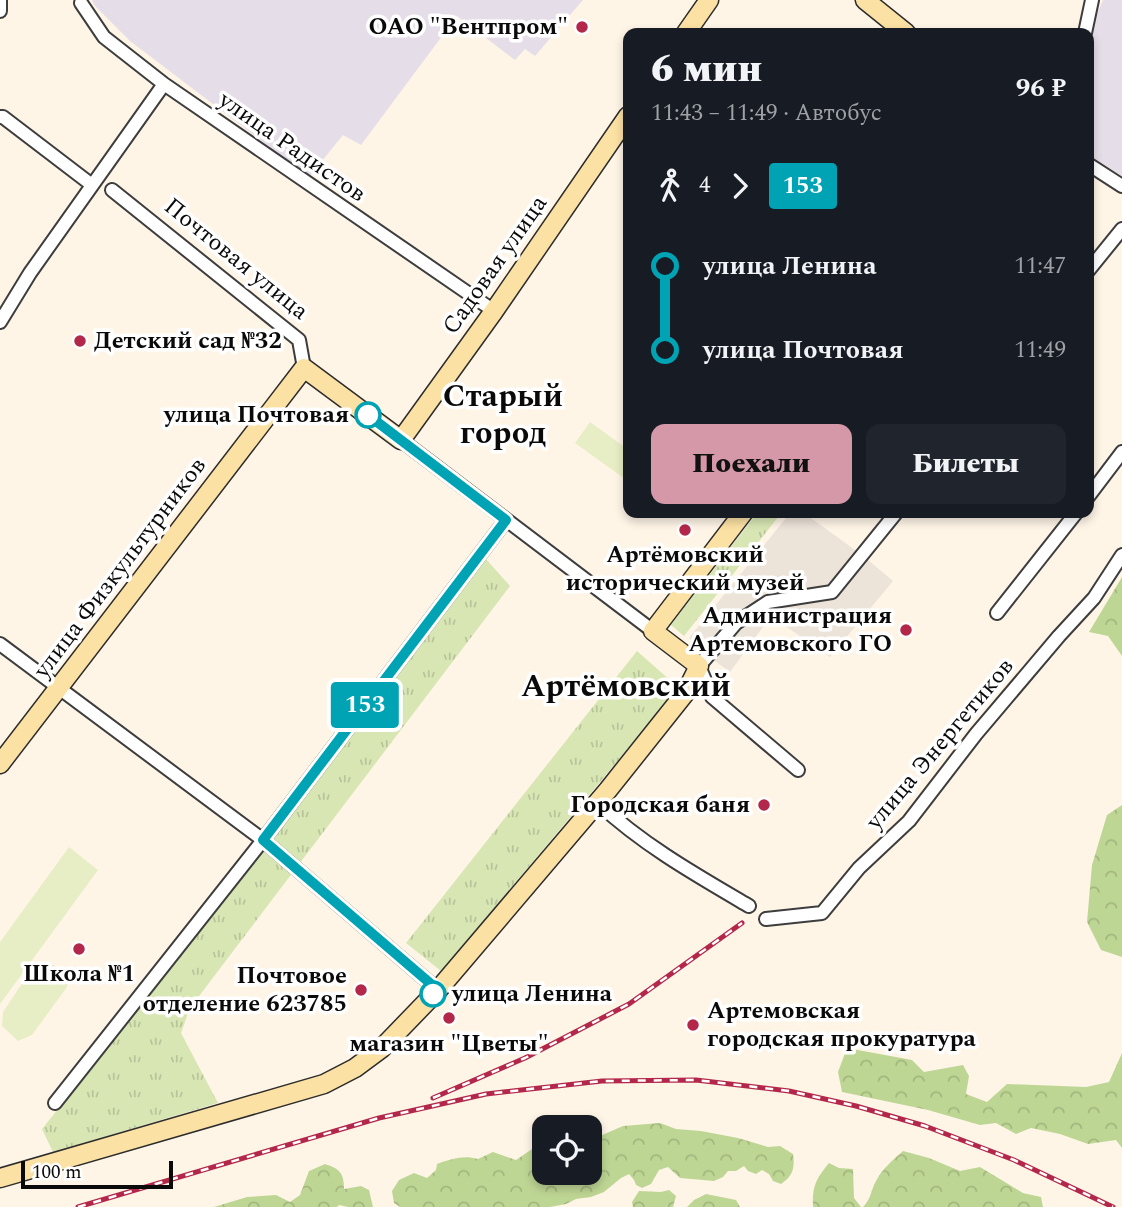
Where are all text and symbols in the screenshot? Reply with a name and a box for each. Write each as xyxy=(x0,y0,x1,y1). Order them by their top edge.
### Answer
place label: ОАО "Вентпром" xyxy=(368,9,568,45)
marker: ОАО "Вентпром" xyxy=(574,19,590,35)
text: 6 мин xyxy=(651,41,762,99)
text: 96 ₽ xyxy=(1016,68,1066,108)
street label: улица Радистов xyxy=(210,82,373,211)
text: 11:43 – 11:49 · Автобус xyxy=(651,96,882,131)
icon: walk xyxy=(651,167,689,205)
icon: forward xyxy=(721,167,759,205)
text: 4 xyxy=(699,168,711,203)
text: 153 xyxy=(783,168,823,204)
street label: Садовая улица xyxy=(434,188,557,342)
street label: Почтовая улица xyxy=(156,189,316,329)
text: улица Ленина xyxy=(703,246,877,286)
text: 11:47 xyxy=(1014,249,1066,284)
place label: Детский сад №32 xyxy=(94,323,282,359)
text: улица Почтовая xyxy=(703,330,903,370)
marker: Детский сад №32 xyxy=(72,333,88,349)
text: 11:49 xyxy=(1014,333,1066,368)
district label: Старый город xyxy=(443,372,563,458)
place label: улица Почтовая xyxy=(163,397,349,433)
marker: улица Почтовая xyxy=(355,402,381,428)
button: Поехали xyxy=(651,424,852,504)
button: Билеты xyxy=(866,424,1066,504)
street label: улица Физкультурников xyxy=(24,450,215,687)
marker: Артёмовский исторический музей xyxy=(677,522,693,538)
place label: Артёмовский исторический музей xyxy=(566,537,804,601)
place label: Администрация Артемовского ГО xyxy=(688,598,892,662)
marker: Администрация Артемовского ГО xyxy=(898,622,914,638)
street label: улица Энергетиков xyxy=(857,650,1023,838)
district label: Артёмовский xyxy=(521,662,731,711)
line badge: 153 xyxy=(325,682,405,728)
text: 153 xyxy=(345,687,385,723)
place label: Городская баня xyxy=(570,787,750,823)
marker: Городская баня xyxy=(756,797,772,813)
marker: Школа №1 xyxy=(71,941,87,957)
place label: Школа №1 xyxy=(23,956,135,992)
place label: Почтовое отделение 623785 xyxy=(143,958,347,1022)
place label: улица Ленина xyxy=(451,976,613,1012)
marker: улица Ленина xyxy=(420,981,446,1007)
marker: Почтовое отделение 623785 xyxy=(353,982,369,998)
place label: Артемовская городская прокуратура xyxy=(707,993,977,1057)
marker: магазин "Цветы" xyxy=(441,1010,457,1026)
marker: Артемовская городская прокуратура xyxy=(685,1017,701,1033)
place label: магазин "Цветы" xyxy=(349,1026,549,1062)
map controls xyxy=(532,1115,602,1185)
button: locate xyxy=(532,1115,602,1185)
scale bar xyxy=(21,1158,173,1190)
text: 100 m xyxy=(32,1158,82,1187)

